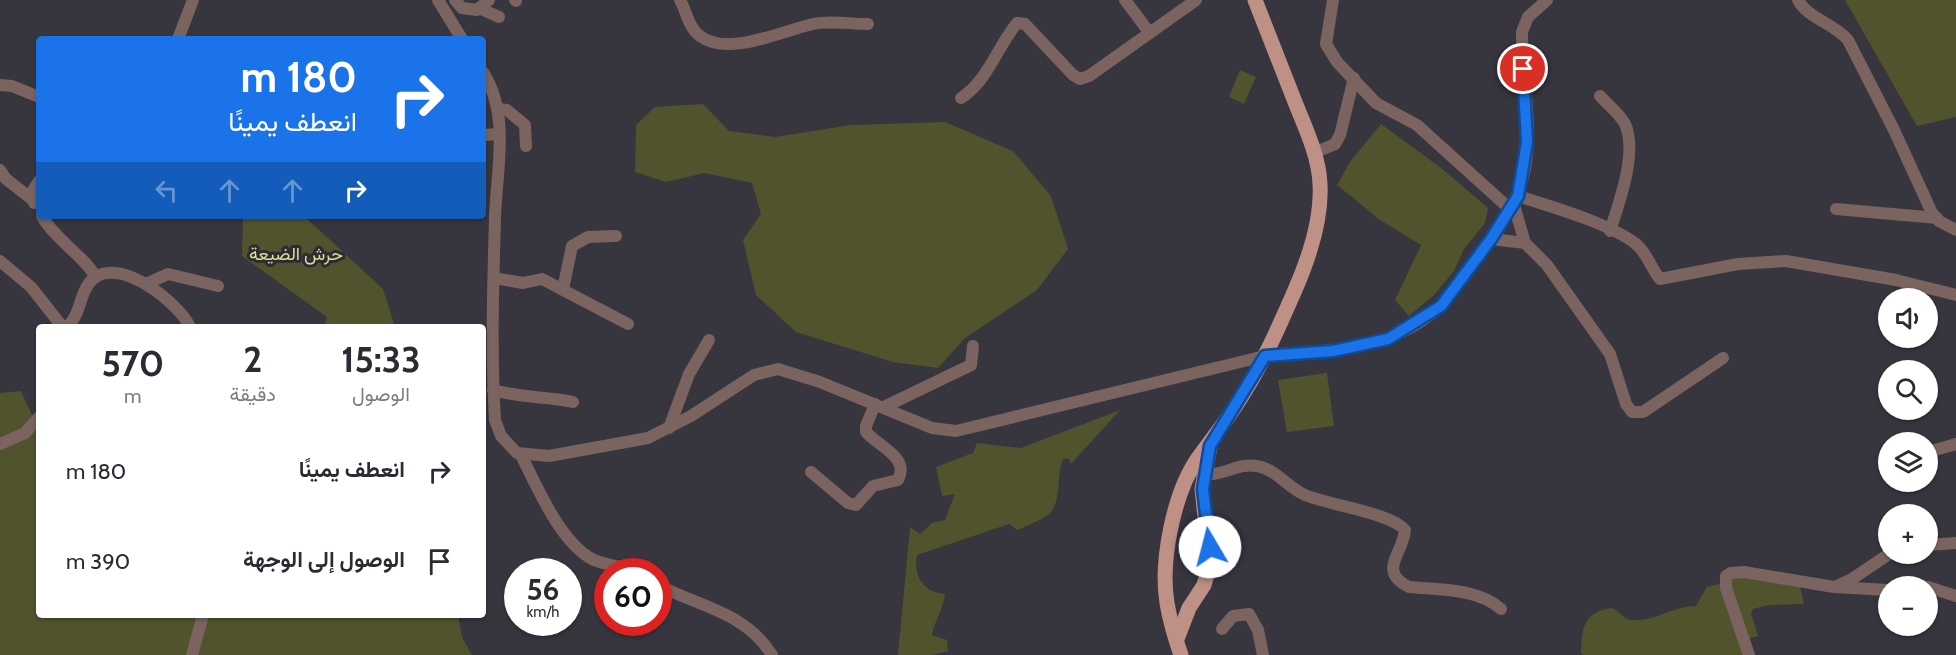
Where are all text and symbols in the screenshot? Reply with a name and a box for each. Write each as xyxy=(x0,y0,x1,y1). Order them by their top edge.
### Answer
pin xyxy=(1497,43,1548,94)
text: 180 m xyxy=(241,51,357,103)
icon: arrive xyxy=(1506,52,1539,85)
icon: right xyxy=(378,60,456,138)
text: انعطف يمينًا xyxy=(228,105,357,138)
icon: left xyxy=(150,174,183,207)
icon: ahead xyxy=(213,174,246,207)
icon: ahead xyxy=(276,174,309,207)
icon: right xyxy=(339,174,372,207)
park label: حرش الضيعة xyxy=(249,243,343,265)
map controls xyxy=(1878,288,1938,636)
button: sound xyxy=(1878,288,1938,348)
text: 2 xyxy=(243,337,262,381)
text: 15:33 xyxy=(341,337,421,381)
text: 570 xyxy=(101,341,164,385)
button: search xyxy=(1878,360,1938,420)
text: دقيقة xyxy=(230,382,276,406)
text: الوصول xyxy=(352,382,410,406)
text: m xyxy=(124,384,142,408)
button: layers xyxy=(1878,432,1938,492)
icon: right xyxy=(423,455,456,488)
text: انعطف يمينًا xyxy=(299,456,405,483)
text: 180 m xyxy=(66,458,126,485)
button: + xyxy=(1878,504,1938,564)
position arrow xyxy=(1178,515,1242,579)
icon: arrive xyxy=(423,545,456,578)
text: الوصول إلى الوجهة xyxy=(243,546,405,573)
text: 390 m xyxy=(66,548,130,575)
speed limit sign: 60 xyxy=(594,558,672,636)
text: 56 xyxy=(527,571,559,608)
button: − xyxy=(1878,576,1938,636)
text: km/h xyxy=(527,603,559,621)

